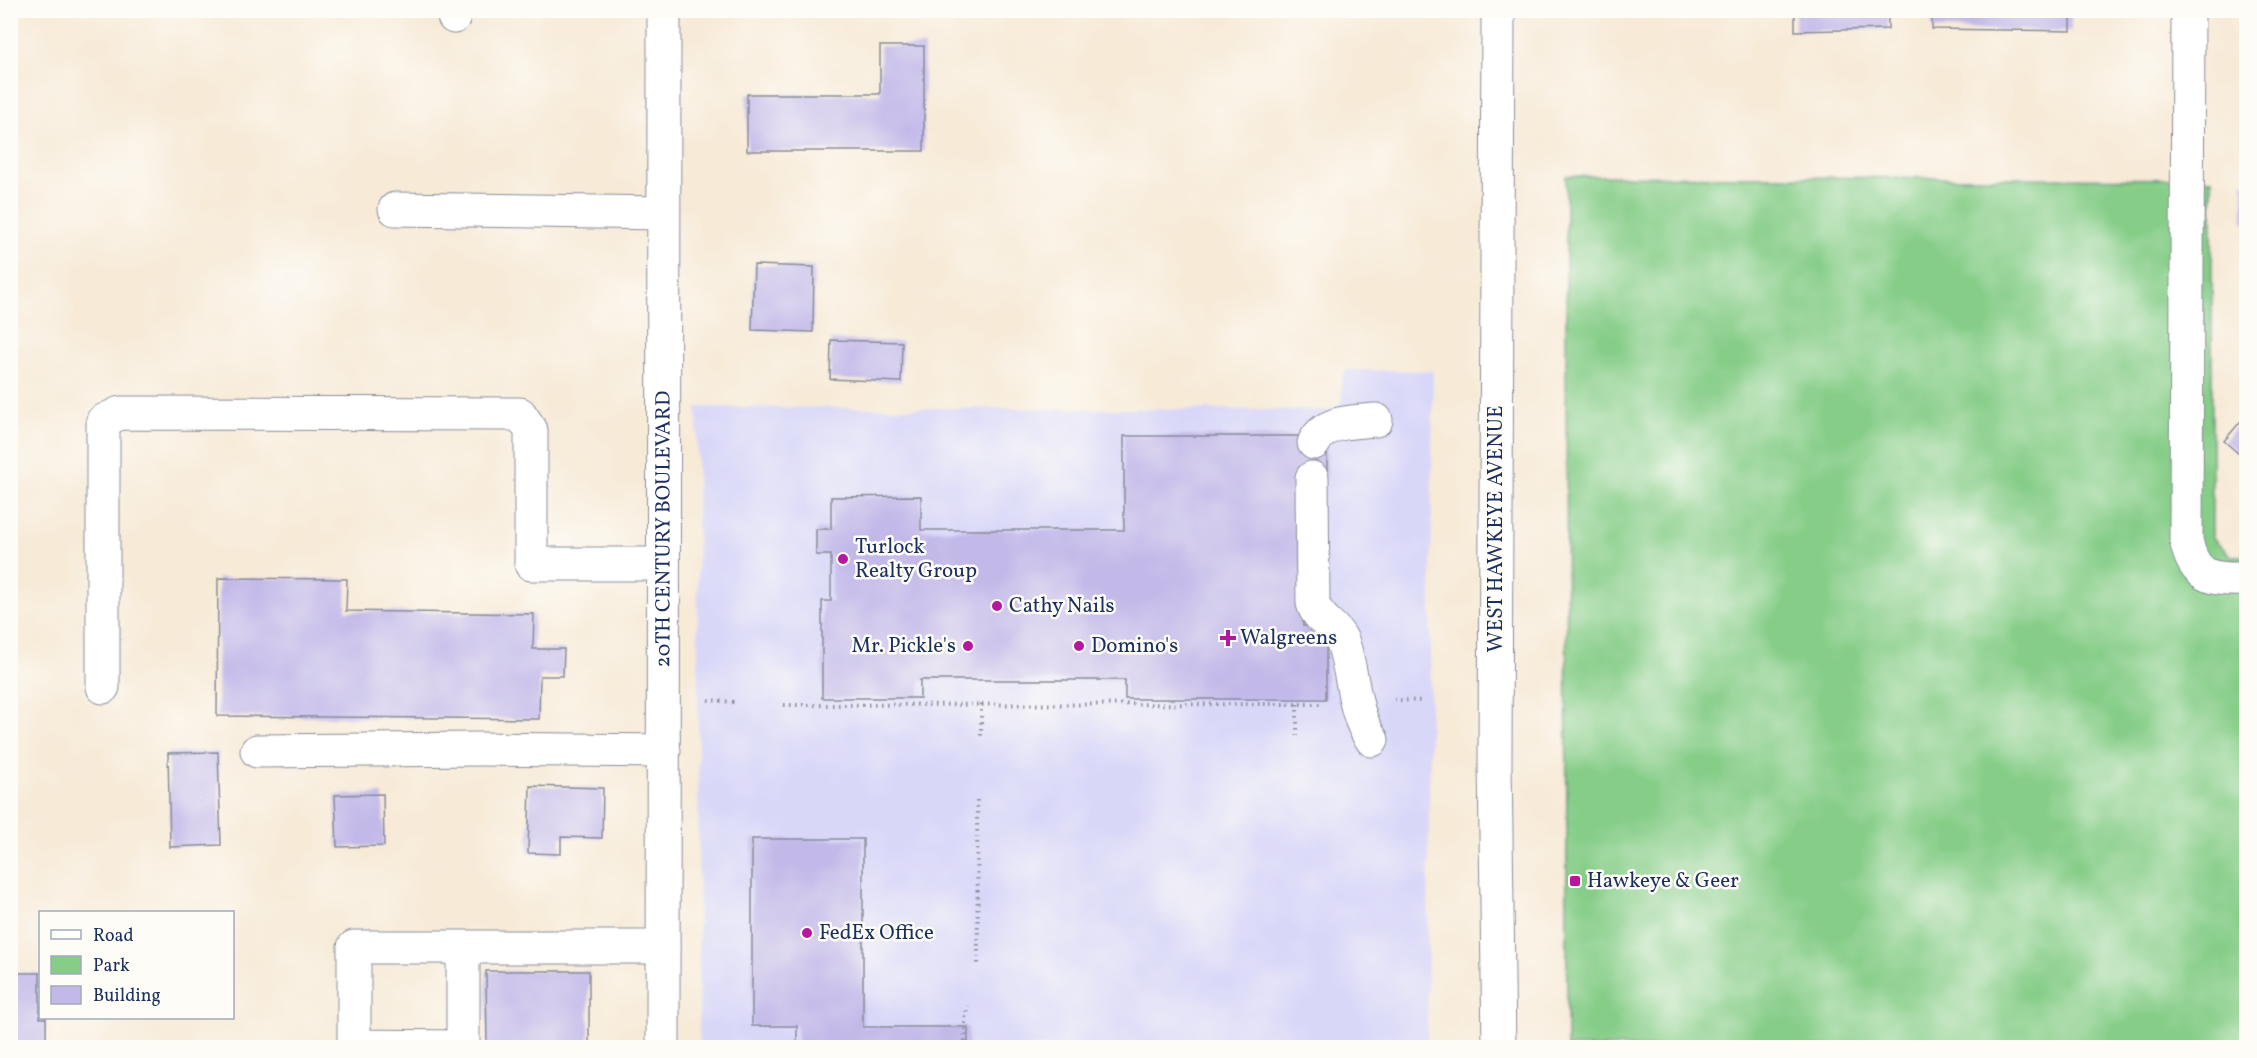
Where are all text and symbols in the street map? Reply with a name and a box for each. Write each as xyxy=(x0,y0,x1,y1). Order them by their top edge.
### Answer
street label: 20TH CENTURY BOULEVARD xyxy=(649,391,678,667)
street label: WEST HAWKEYE AVENUE xyxy=(1482,405,1511,653)
place label: Turlock Realty Group xyxy=(855,533,977,586)
marker: Turlock Realty Group xyxy=(836,552,850,566)
place label: Cathy Nails xyxy=(1009,592,1114,621)
marker: Cathy Nails xyxy=(990,599,1004,613)
place label: Walgreens xyxy=(1240,624,1337,653)
marker: Walgreens xyxy=(1221,631,1235,645)
place label: Mr. Pickle's xyxy=(852,632,956,661)
place label: Domino's xyxy=(1091,632,1178,661)
marker: Mr. Pickle's xyxy=(961,639,975,653)
marker: Domino's xyxy=(1072,639,1086,653)
place label: Hawkeye & Geer xyxy=(1587,867,1739,896)
marker: Hawkeye & Geer xyxy=(1568,874,1582,888)
legend xyxy=(39,911,234,1019)
place label: FedEx Office xyxy=(819,919,934,948)
text: Road xyxy=(93,924,134,949)
marker: FedEx Office xyxy=(800,926,814,940)
text: Park xyxy=(93,954,130,979)
text: Building xyxy=(93,984,161,1009)

